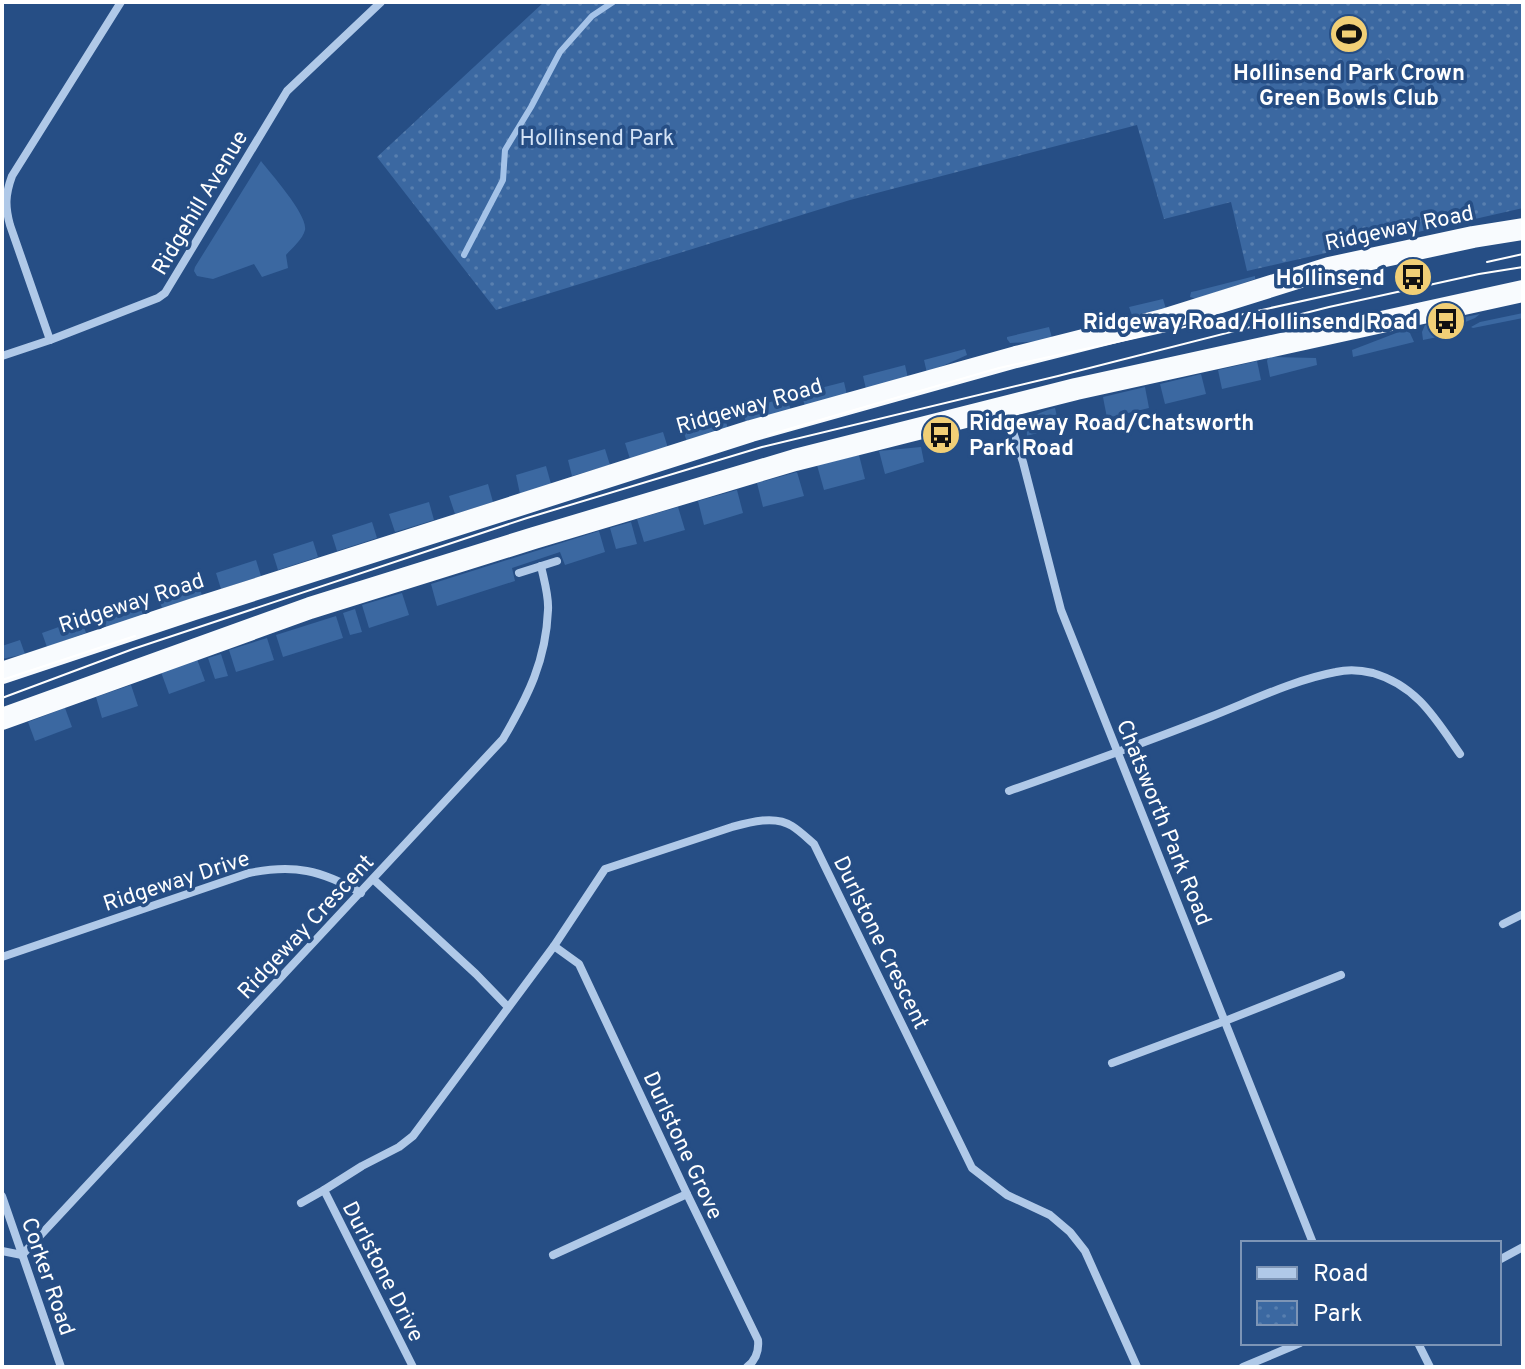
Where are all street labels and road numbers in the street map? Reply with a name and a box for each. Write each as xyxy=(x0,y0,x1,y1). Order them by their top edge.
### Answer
street label: Ridgehill Avenue xyxy=(147,126,255,281)
street label: Ridgeway Road xyxy=(1323,201,1476,258)
street label: Ridgeway Road xyxy=(673,374,826,441)
street label: Ridgeway Road xyxy=(56,568,208,641)
street label: Chatsworth Park Road xyxy=(1109,716,1216,930)
street label: Ridgeway Drive xyxy=(100,846,253,919)
street label: Ridgeway Crescent xyxy=(233,850,381,1006)
street label: Durlstone Crescent xyxy=(826,852,933,1034)
street label: Durlstone Grove xyxy=(636,1068,728,1224)
street label: Durlstone Drive xyxy=(335,1197,429,1347)
street label: Corker Road xyxy=(14,1214,79,1339)

